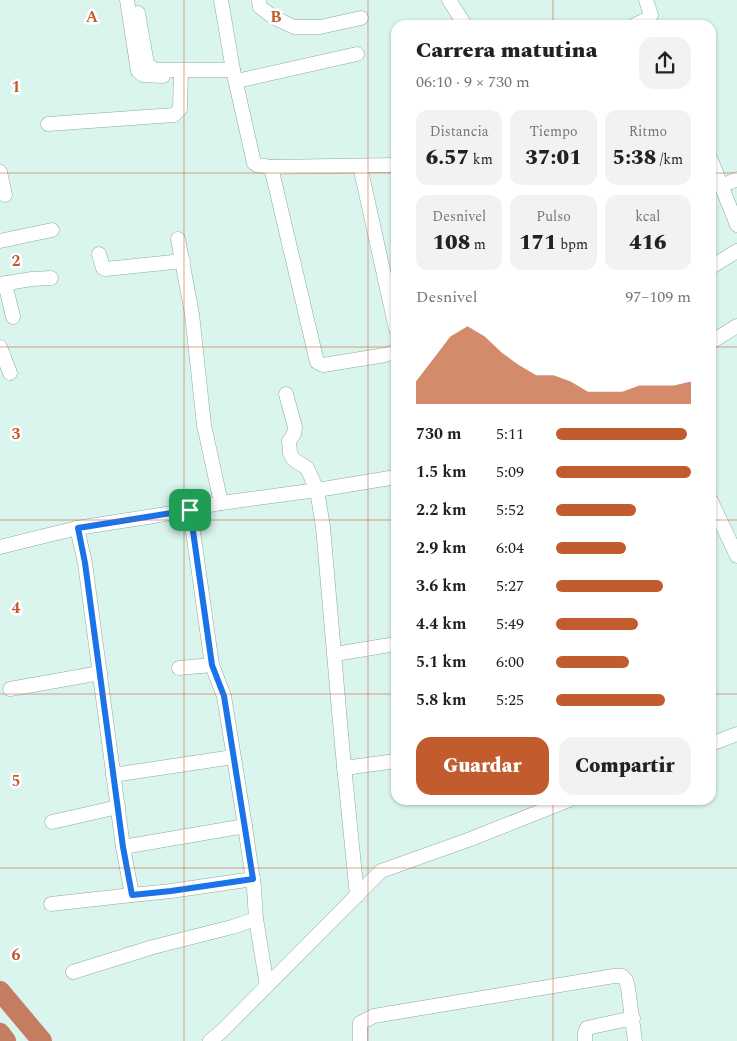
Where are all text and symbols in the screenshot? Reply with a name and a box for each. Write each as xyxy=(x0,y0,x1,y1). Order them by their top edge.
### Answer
text: A xyxy=(86,5,99,29)
text: B xyxy=(270,5,282,29)
text: Carrera matutina xyxy=(416,34,597,67)
button: share xyxy=(639,37,691,89)
text: 06:10 · 9 × 730 m xyxy=(416,70,530,94)
text: 1 xyxy=(12,75,20,99)
text: Distancia xyxy=(430,121,489,142)
text: Tiempo xyxy=(529,121,578,142)
text: Ritmo xyxy=(629,121,667,142)
text: 6.57 xyxy=(426,142,469,174)
text: 37:01 xyxy=(525,142,582,174)
text: 5:38 xyxy=(613,142,656,174)
text: km xyxy=(469,149,493,170)
text: /km xyxy=(656,149,683,170)
text: Desnivel xyxy=(432,206,486,227)
text: Pulso xyxy=(536,206,571,227)
text: kcal xyxy=(635,206,660,227)
text: 108 xyxy=(432,227,470,259)
text: 171 xyxy=(519,227,557,259)
text: 416 xyxy=(629,227,667,259)
text: m xyxy=(470,234,486,255)
text: bpm xyxy=(557,234,588,255)
text: 2 xyxy=(12,249,21,273)
text: Desnivel xyxy=(416,285,477,309)
text: 97–109 m xyxy=(625,285,691,309)
text: 3 xyxy=(12,422,21,446)
text: 730 m xyxy=(416,422,461,446)
text: 5:11 xyxy=(496,422,524,446)
text: 1.5 km xyxy=(416,460,466,484)
text: 5:09 xyxy=(496,460,524,484)
pin xyxy=(169,489,211,531)
icon: arrive xyxy=(176,496,204,524)
text: 2.2 km xyxy=(416,498,466,522)
text: 5:52 xyxy=(496,498,524,522)
text: 2.9 km xyxy=(416,536,466,560)
text: 6:04 xyxy=(496,536,524,560)
text: 3.6 km xyxy=(416,574,466,598)
text: 5:27 xyxy=(496,574,524,598)
text: 4 xyxy=(12,596,21,620)
text: 4.4 km xyxy=(416,612,466,636)
text: 5:49 xyxy=(496,612,524,636)
text: 5.1 km xyxy=(416,650,466,674)
text: 6:00 xyxy=(496,650,524,674)
text: 5.8 km xyxy=(416,688,466,712)
text: 5:25 xyxy=(496,688,524,712)
button: Guardar xyxy=(416,737,549,795)
button: Compartir xyxy=(559,737,691,795)
text: 5 xyxy=(12,769,20,793)
text: 6 xyxy=(12,943,21,967)

